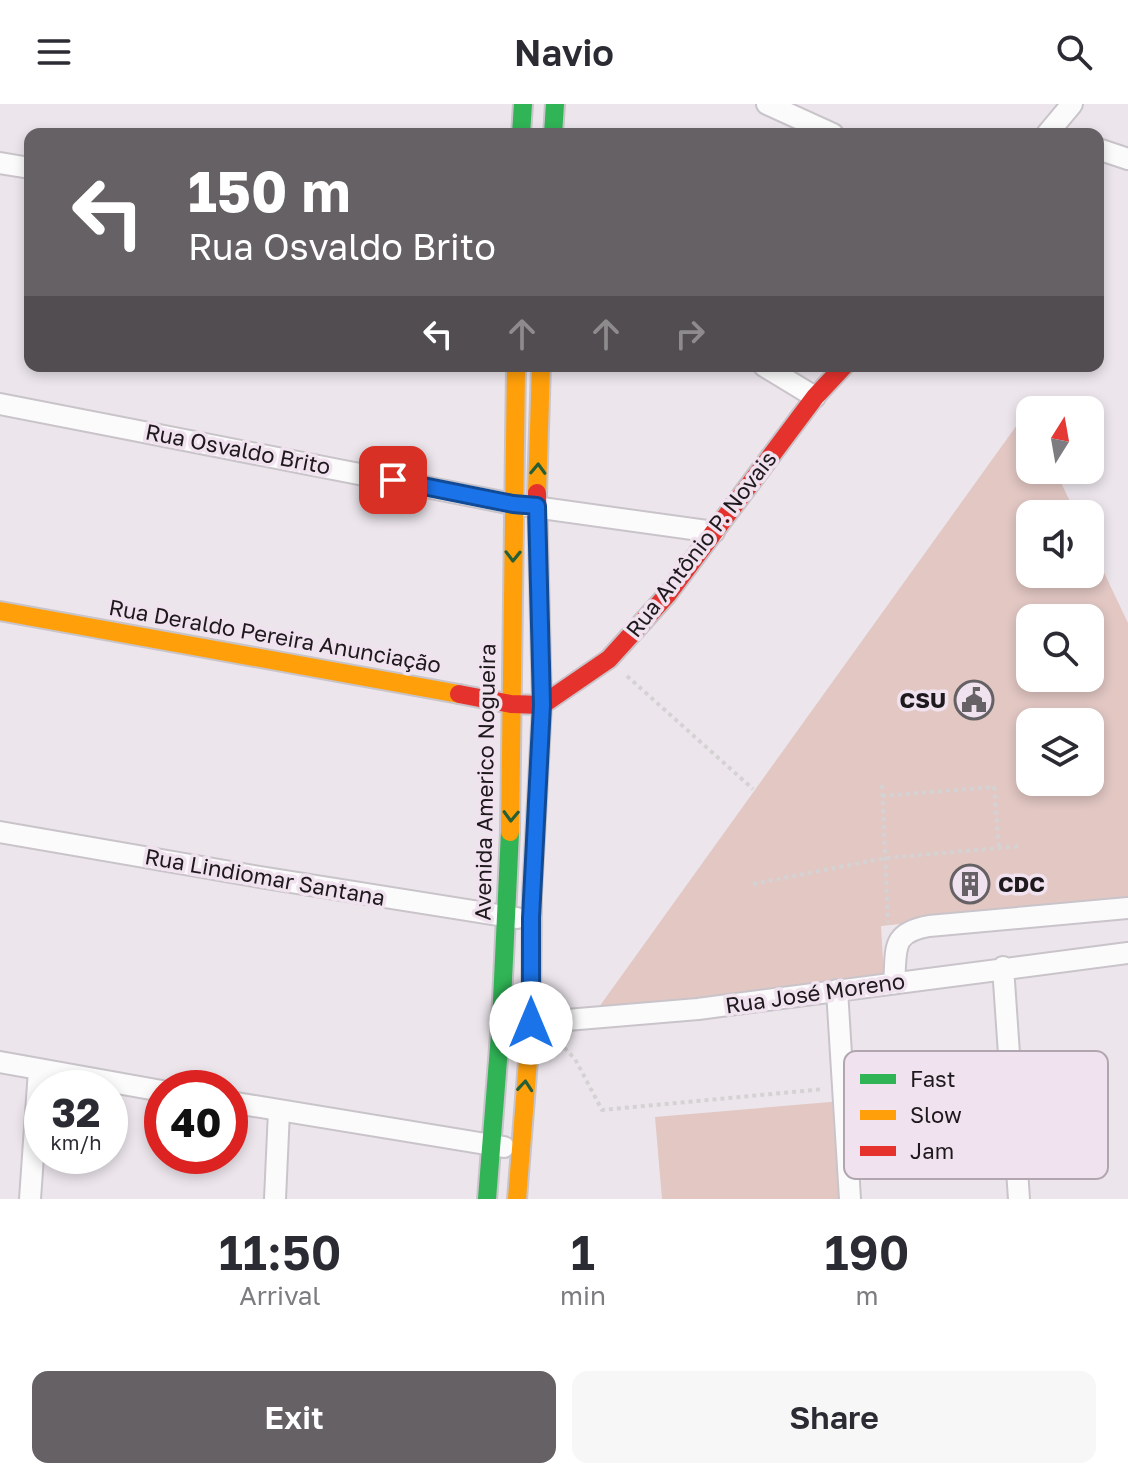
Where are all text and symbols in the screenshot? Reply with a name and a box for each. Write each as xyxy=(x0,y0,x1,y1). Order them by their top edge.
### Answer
icon: menu xyxy=(32,30,76,74)
icon: search xyxy=(1052,30,1096,74)
text: Navio xyxy=(514,31,614,74)
text: 150 m xyxy=(188,157,350,224)
icon: left xyxy=(56,160,160,264)
text: Rua Osvaldo Brito xyxy=(188,225,496,268)
icon: left xyxy=(416,312,460,356)
icon: ahead xyxy=(500,312,544,356)
icon: ahead xyxy=(584,312,628,356)
icon: right xyxy=(668,312,712,356)
north arrow xyxy=(1016,396,1104,484)
map controls xyxy=(1016,396,1104,796)
street label: Rua Osvaldo Brito xyxy=(143,417,333,480)
street label: Rua Antônio P. Novais xyxy=(620,445,782,642)
pin xyxy=(359,446,427,514)
icon: arrive xyxy=(371,458,415,502)
one-way arrow xyxy=(529,462,547,475)
button: sound xyxy=(1016,500,1104,588)
one-way arrow xyxy=(504,550,522,563)
street label: Rua Deraldo Pereira Anunciação xyxy=(107,593,443,678)
button: search xyxy=(1016,604,1104,692)
street label: Avenida Americo Nogueira xyxy=(469,643,500,921)
public building icon: CSU xyxy=(953,679,995,721)
place label: CSU xyxy=(900,686,946,713)
button: layers xyxy=(1016,708,1104,796)
one-way arrow xyxy=(503,810,520,823)
street label: Rua Lindiomar Santana xyxy=(143,842,387,911)
building icon: CDC xyxy=(949,863,991,905)
place label: CDC xyxy=(998,870,1045,897)
street label: Rua José Moreno xyxy=(723,967,906,1018)
position arrow xyxy=(489,981,573,1065)
legend xyxy=(844,1051,1108,1179)
text: Fast xyxy=(910,1065,956,1092)
speed limit sign: 40 xyxy=(144,1070,248,1174)
one-way arrow xyxy=(517,1079,534,1092)
text: 32 xyxy=(52,1088,100,1136)
text: Slow xyxy=(910,1101,962,1128)
text: km/h xyxy=(51,1130,101,1154)
text: Jam xyxy=(910,1137,954,1164)
text: 11:50 xyxy=(219,1223,341,1281)
text: 1 xyxy=(571,1223,595,1281)
text: 190 xyxy=(825,1223,909,1281)
text: Arrival xyxy=(239,1280,321,1311)
text: min xyxy=(560,1280,606,1311)
text: m xyxy=(855,1280,878,1311)
button: Exit xyxy=(32,1371,556,1463)
button: Share xyxy=(572,1371,1096,1463)

